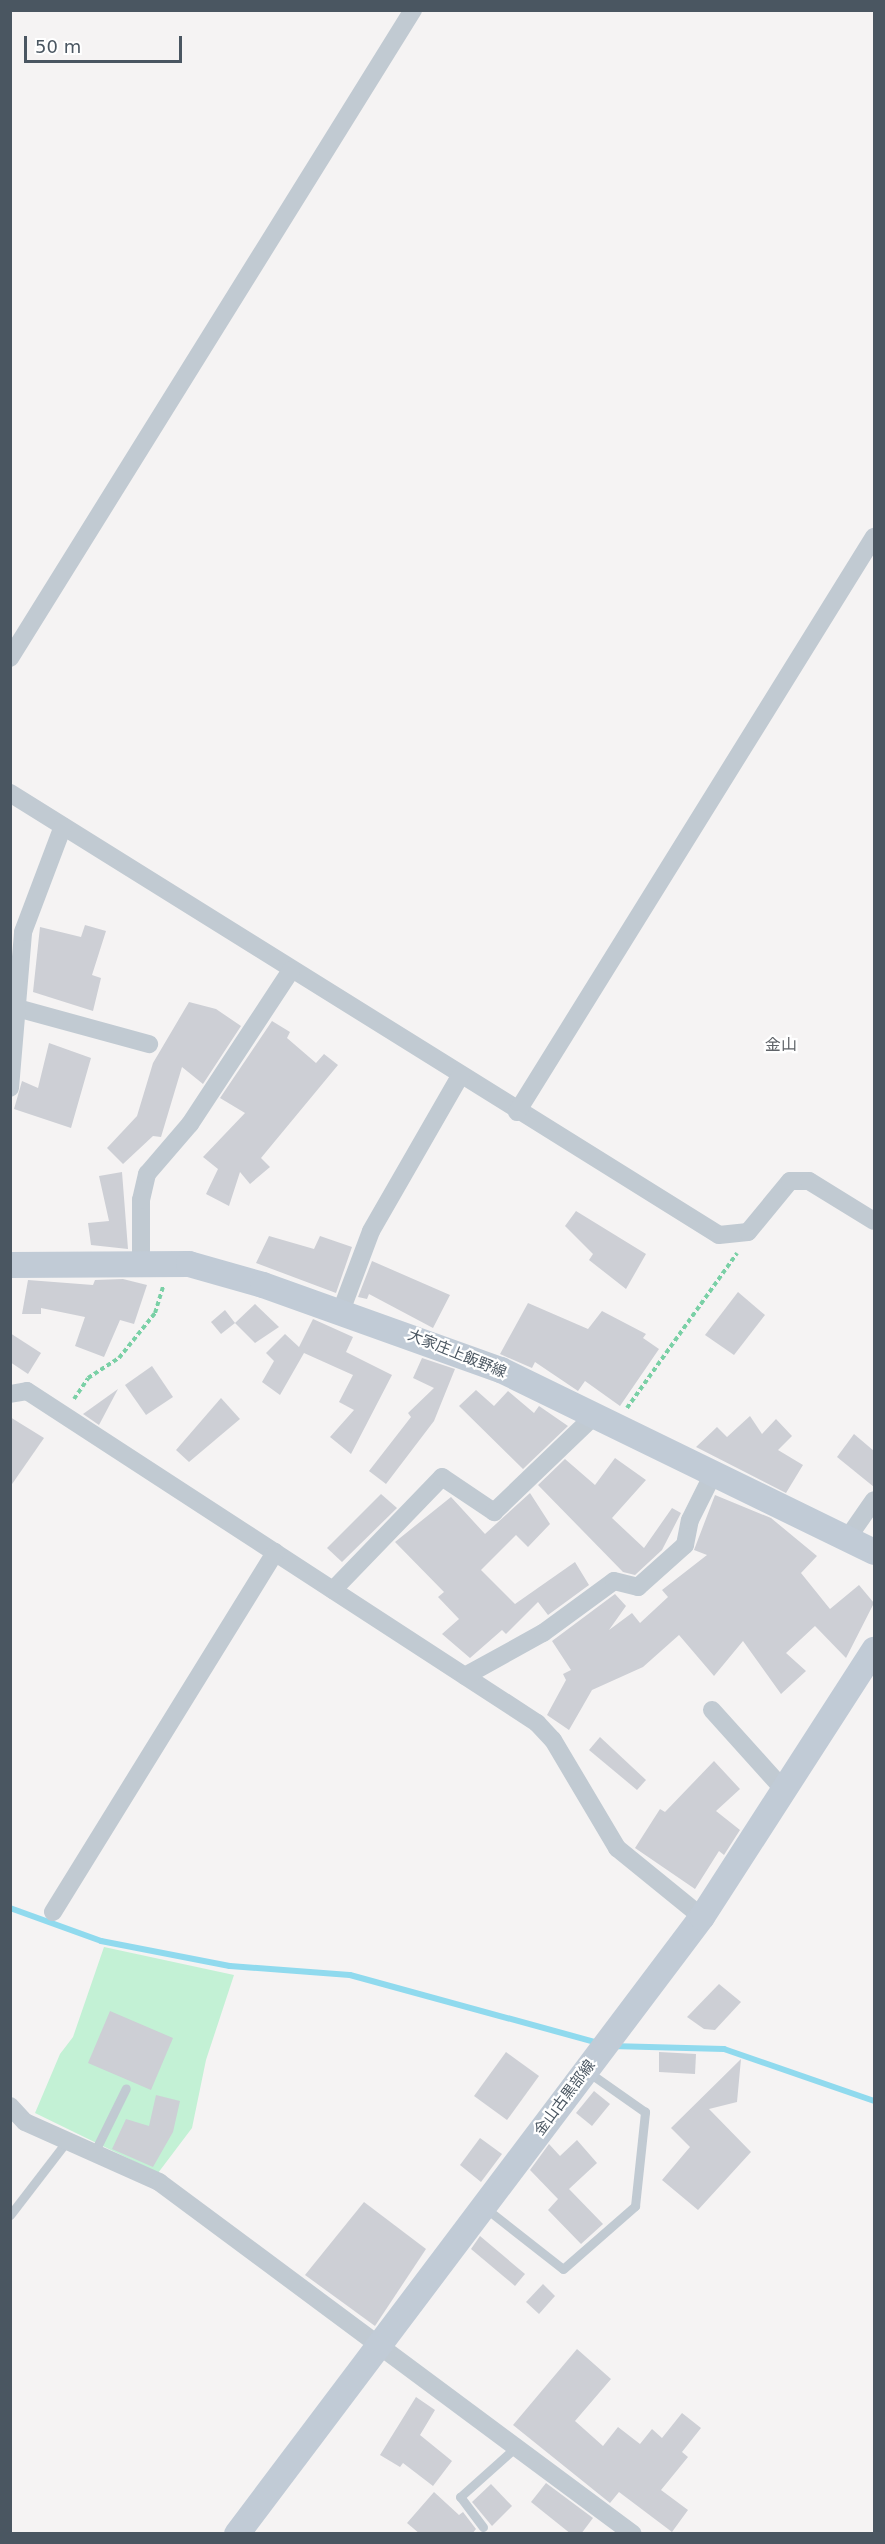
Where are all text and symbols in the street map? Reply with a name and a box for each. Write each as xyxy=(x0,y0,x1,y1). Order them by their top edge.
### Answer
scale bar xyxy=(27,24,184,62)
text: 50 m xyxy=(35,36,81,57)
district label: 金山 xyxy=(765,1035,797,1055)
street label: 大家庄上飯野線 xyxy=(405,1326,509,1382)
street label: 金山古黒部線 xyxy=(531,2057,599,2139)

